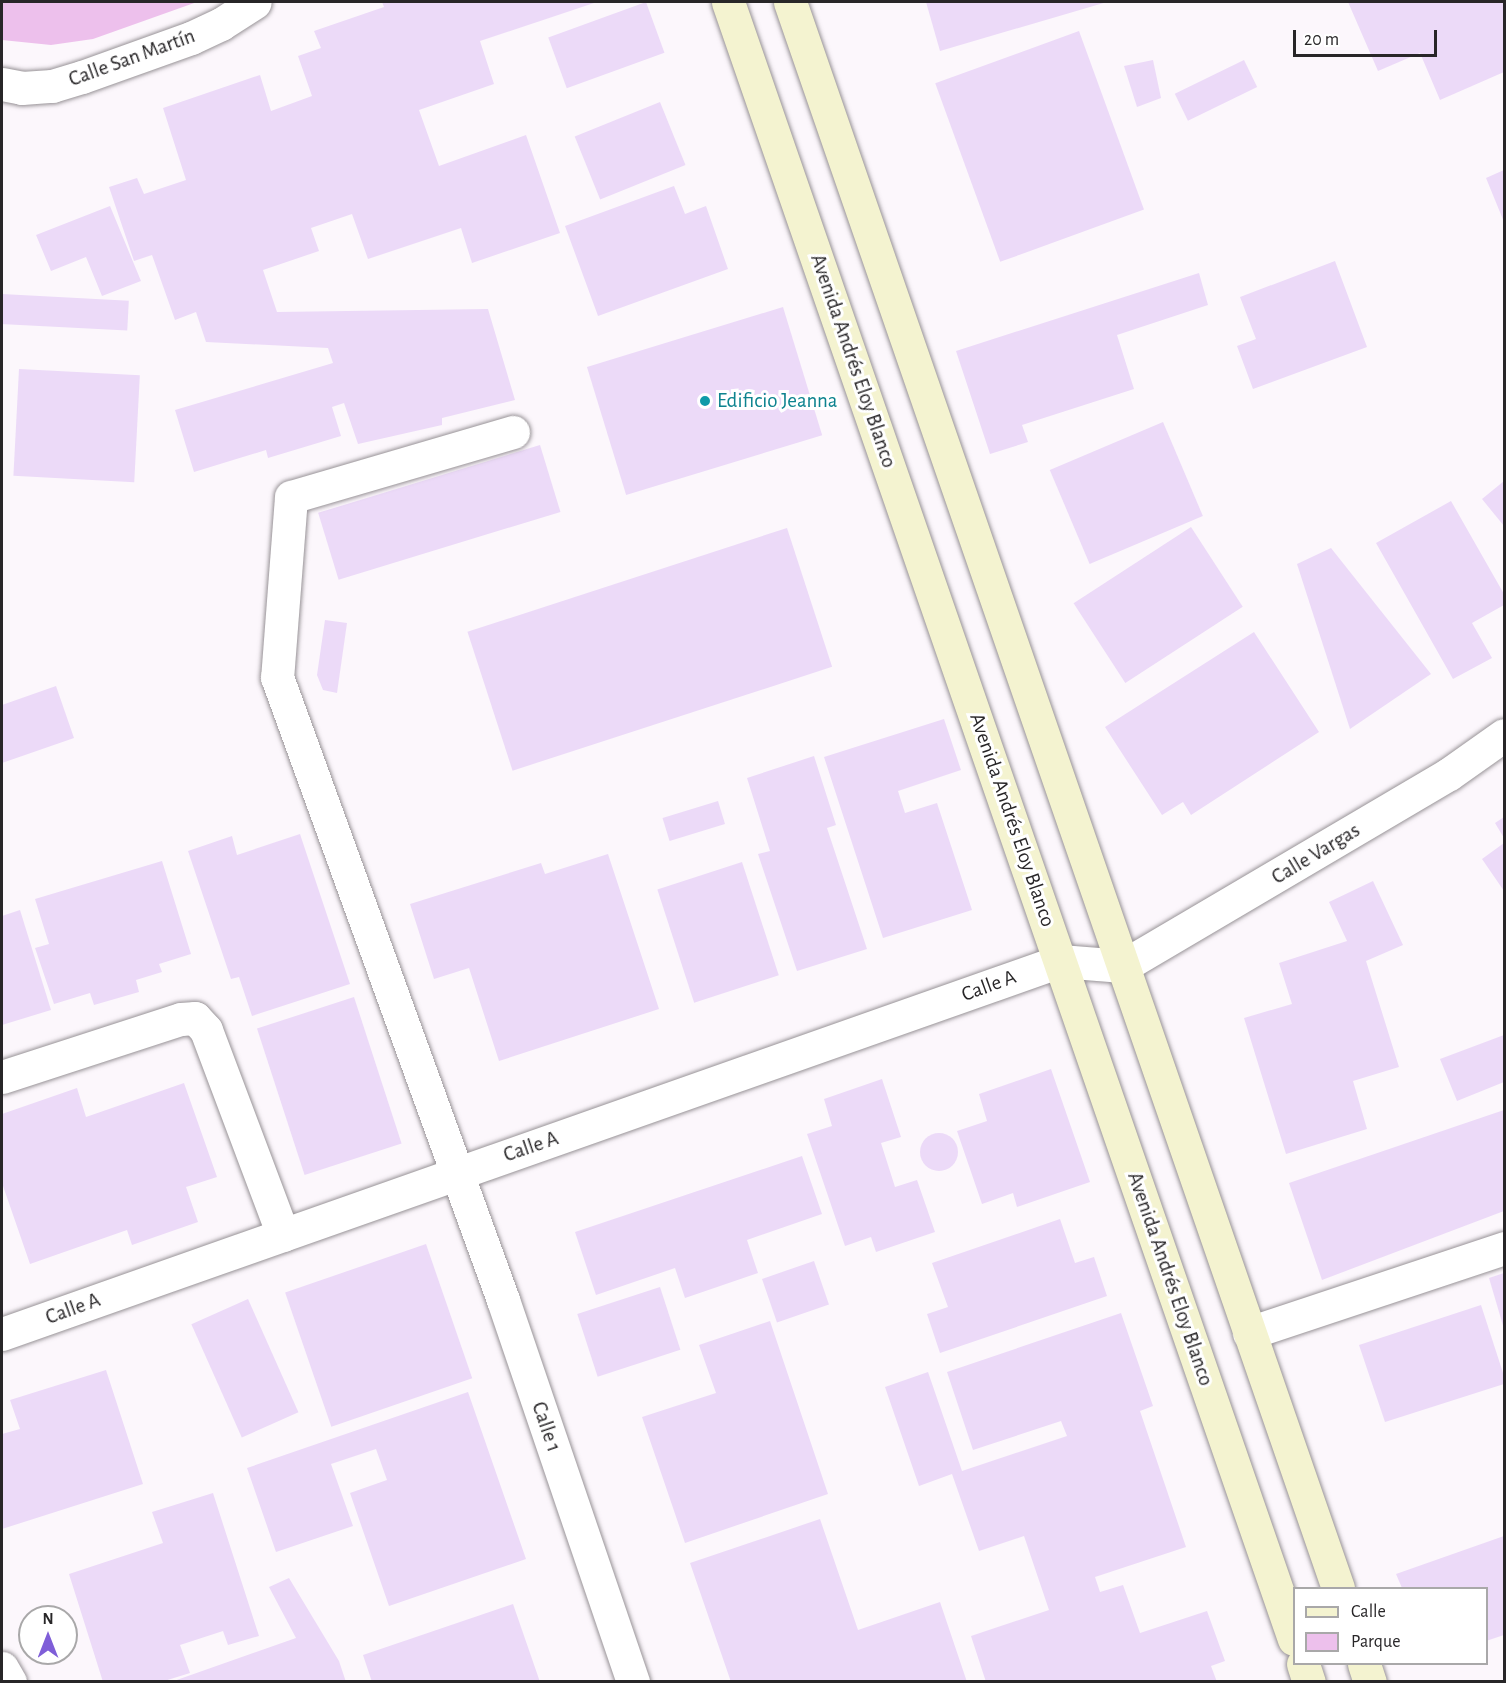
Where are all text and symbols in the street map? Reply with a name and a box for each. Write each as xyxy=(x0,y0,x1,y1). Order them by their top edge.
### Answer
scale bar xyxy=(1296,18,1440,56)
street label: Calle San Martín xyxy=(65,23,199,93)
text: 20 m xyxy=(1304,31,1339,49)
street label: Avenida Andrés Eloy Blanco xyxy=(805,251,901,471)
place label: Edificio Jeanna xyxy=(717,388,838,414)
marker: Edificio Jeanna xyxy=(698,394,712,408)
street label: Avenida Andrés Eloy Blanco xyxy=(964,710,1060,930)
street label: Calle Vargas xyxy=(1267,818,1365,890)
street label: Calle A xyxy=(958,965,1020,1007)
street label: Calle A xyxy=(500,1126,562,1168)
street label: Avenida Andrés Eloy Blanco xyxy=(1122,1169,1218,1389)
street label: Calle A xyxy=(42,1288,104,1330)
street label: Calle 1 xyxy=(526,1399,566,1455)
legend xyxy=(1293,1587,1488,1665)
text: Calle xyxy=(1351,1603,1386,1621)
north arrow xyxy=(18,1605,78,1665)
text: N xyxy=(42,1611,54,1627)
text: Parque xyxy=(1351,1633,1400,1651)

